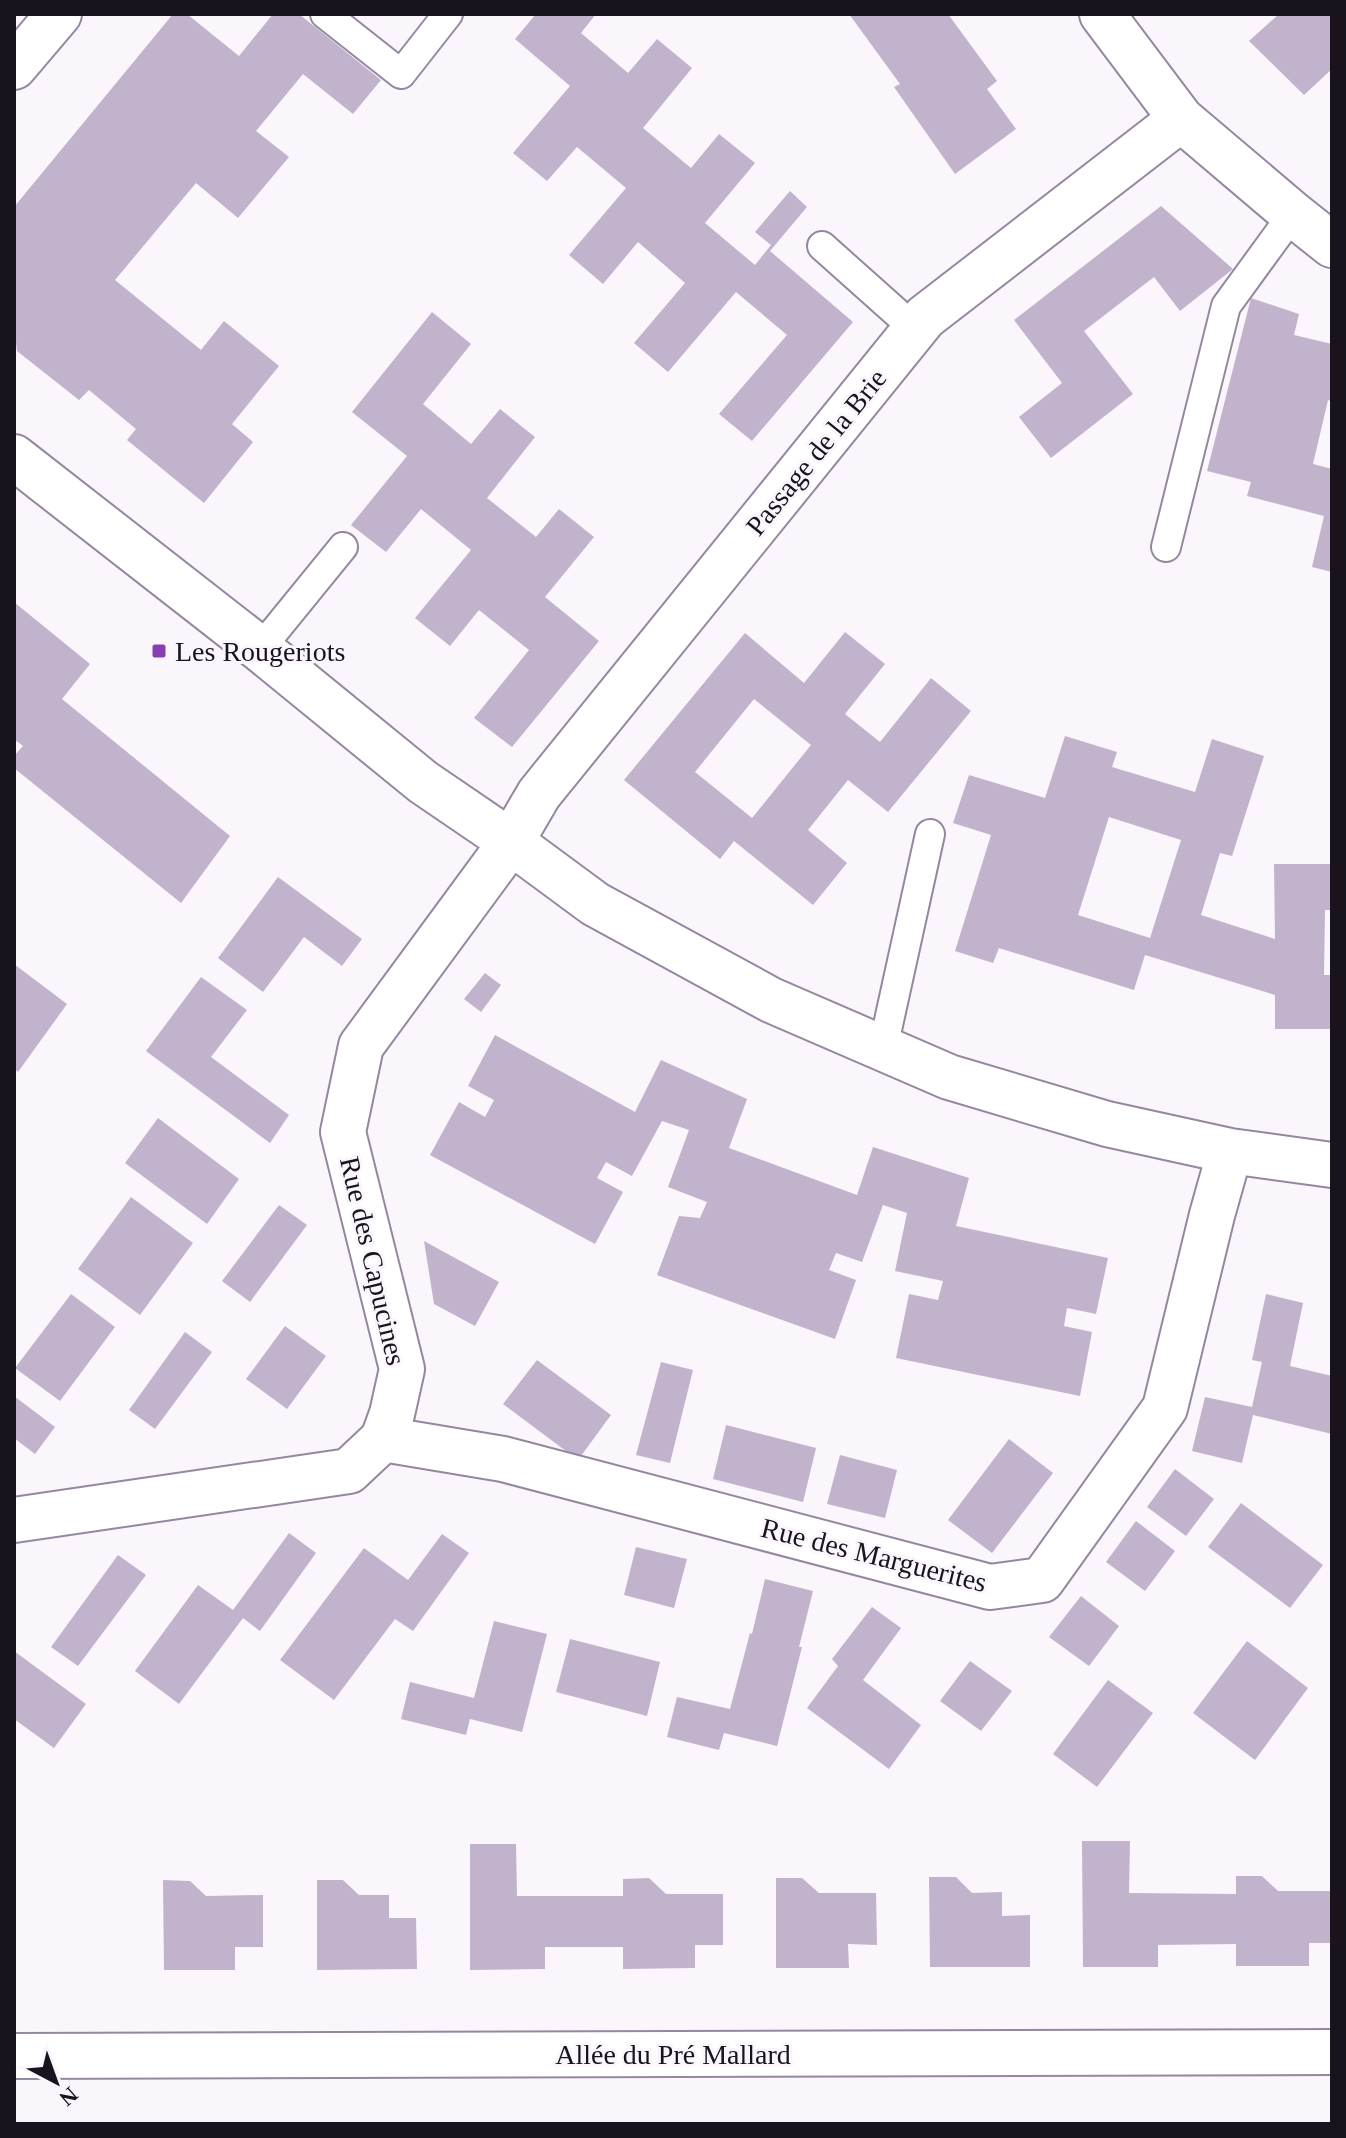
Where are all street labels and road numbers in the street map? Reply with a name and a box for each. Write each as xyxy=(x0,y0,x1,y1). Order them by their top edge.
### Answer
street label: Passage de la Brie xyxy=(740,363,892,541)
street label: Rue des Capucines xyxy=(334,1154,412,1368)
street label: Rue des Marguerites xyxy=(758,1512,990,1598)
street label: Allée du Pré Mallard xyxy=(555,2039,791,2070)

